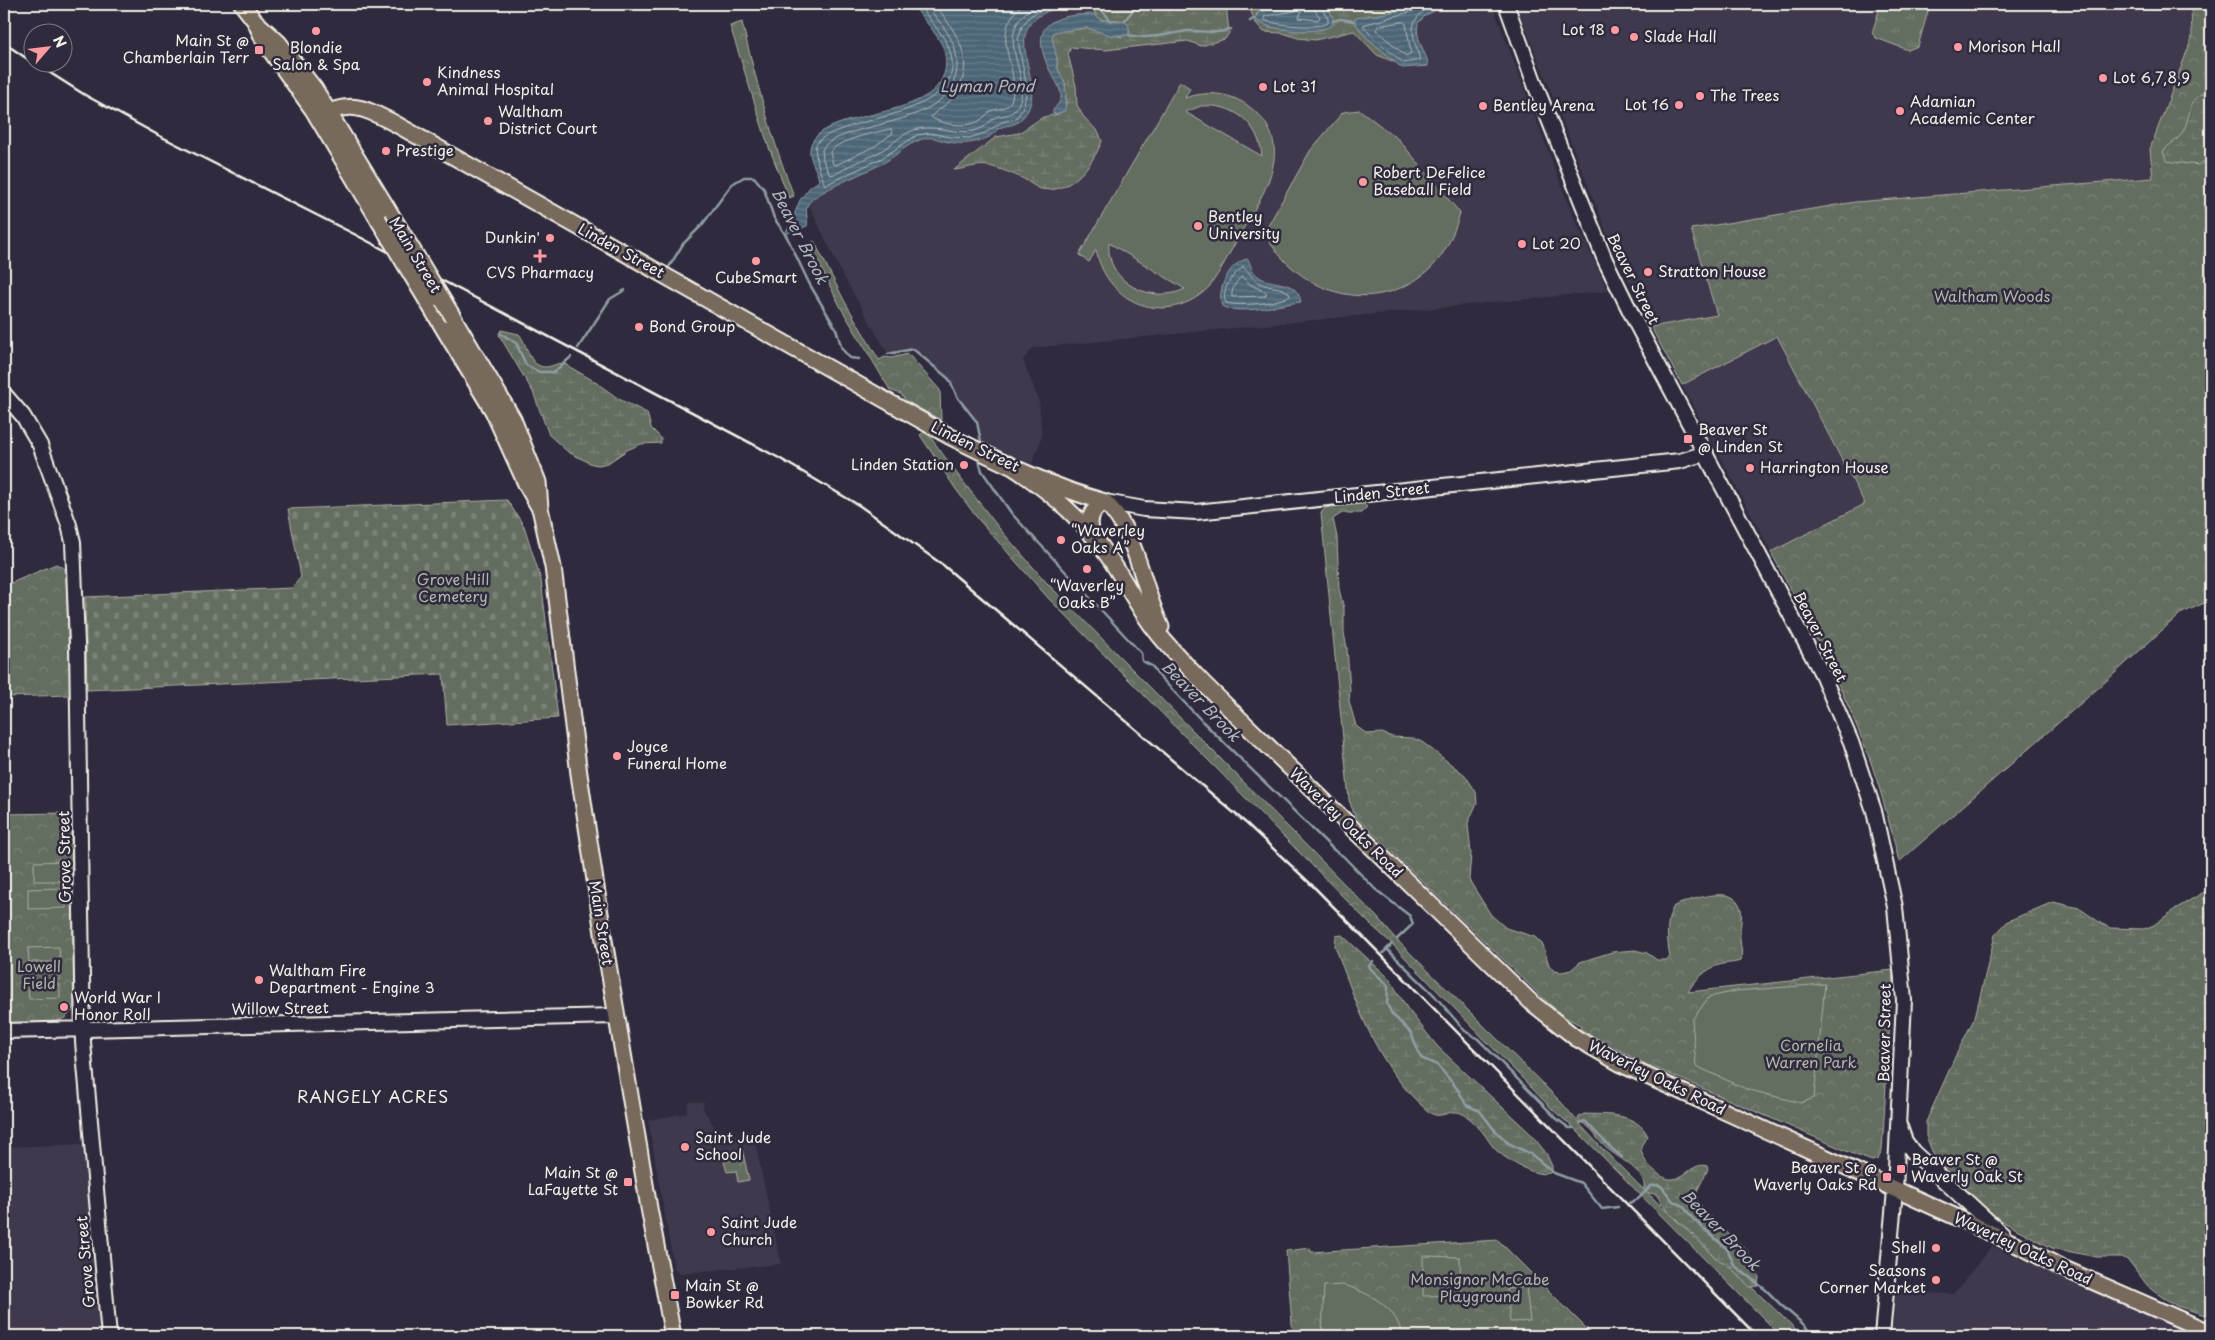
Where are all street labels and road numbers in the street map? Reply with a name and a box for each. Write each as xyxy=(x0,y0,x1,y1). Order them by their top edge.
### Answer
street label: Main Street xyxy=(384,212,448,297)
street label: Linden Street xyxy=(574,216,669,283)
street label: Beaver Street xyxy=(1602,229,1666,328)
street label: Linden Street xyxy=(928,414,1024,477)
street label: Linden Street xyxy=(1333,475,1431,508)
street label: Beaver Street xyxy=(1789,587,1854,686)
street label: Waverley Oaks Road xyxy=(1285,761,1409,882)
street label: Grove Street xyxy=(51,811,76,903)
street label: Main Street xyxy=(584,879,621,967)
street label: Beaver Street xyxy=(1871,983,1896,1083)
street label: Willow Street xyxy=(231,995,329,1020)
street label: Waverley Oaks Road xyxy=(1585,1033,1730,1120)
street label: Waverley Oaks Road xyxy=(1951,1205,2097,1290)
street label: Grove Street xyxy=(69,1215,100,1309)

